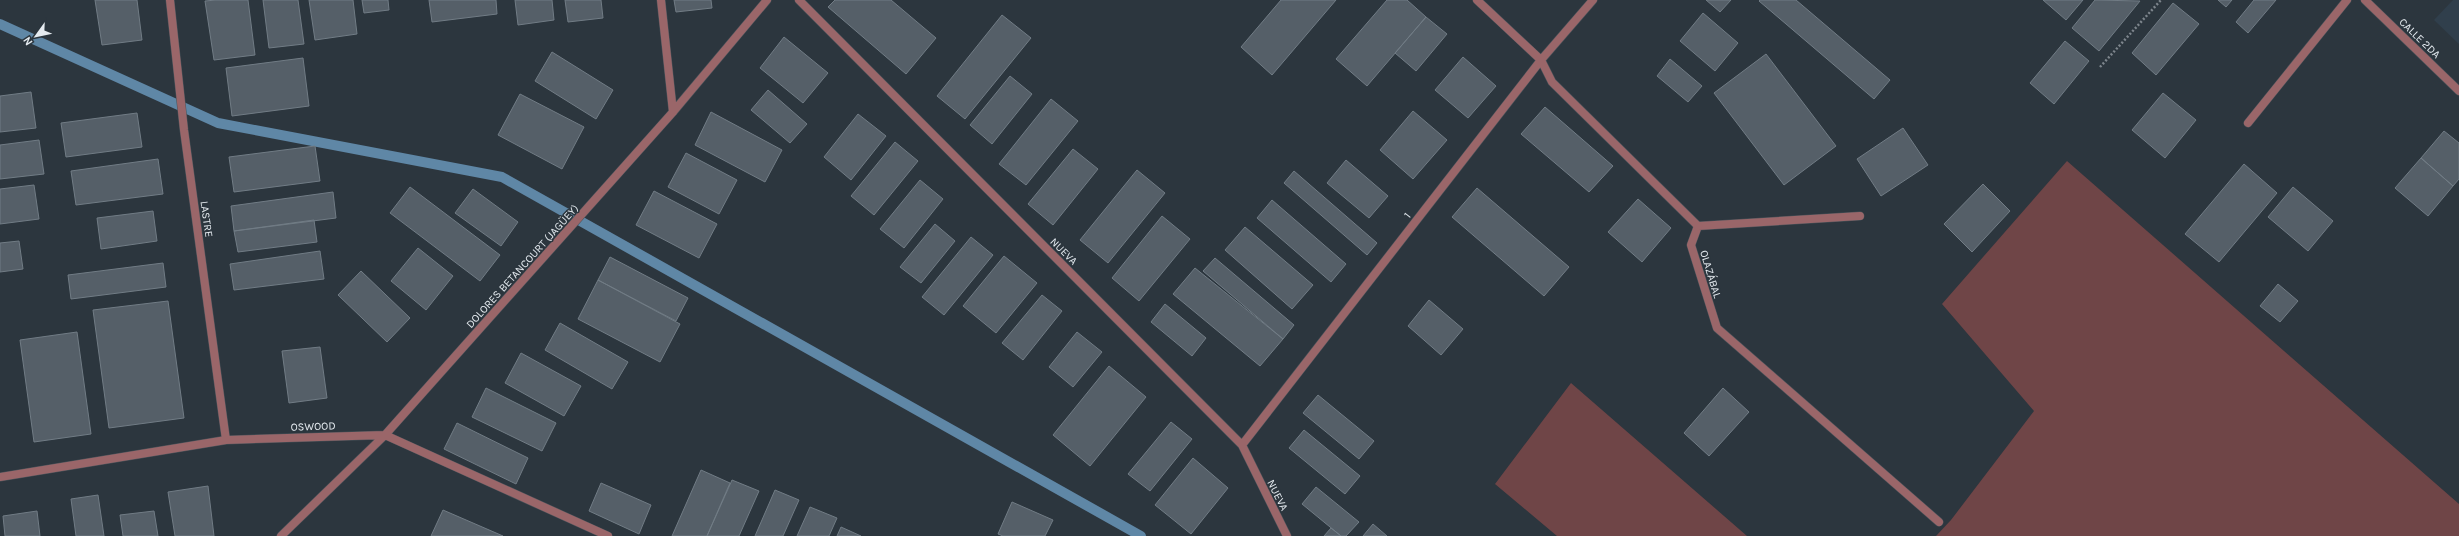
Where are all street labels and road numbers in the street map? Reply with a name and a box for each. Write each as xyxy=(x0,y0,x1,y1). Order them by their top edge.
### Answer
street label: CALLE 2DA xyxy=(2396,16,2443,62)
street label: LASTRE xyxy=(198,200,215,238)
street label: DOLORES BETANCOURT (JAGÜEY) xyxy=(463,201,581,331)
street label: 1 xyxy=(1401,210,1414,221)
street label: NUEVA xyxy=(1047,235,1080,268)
street label: OLAZÁBAL xyxy=(1697,248,1726,301)
street label: OSWOOD xyxy=(290,419,336,434)
street label: NUEVA xyxy=(1264,478,1291,514)

